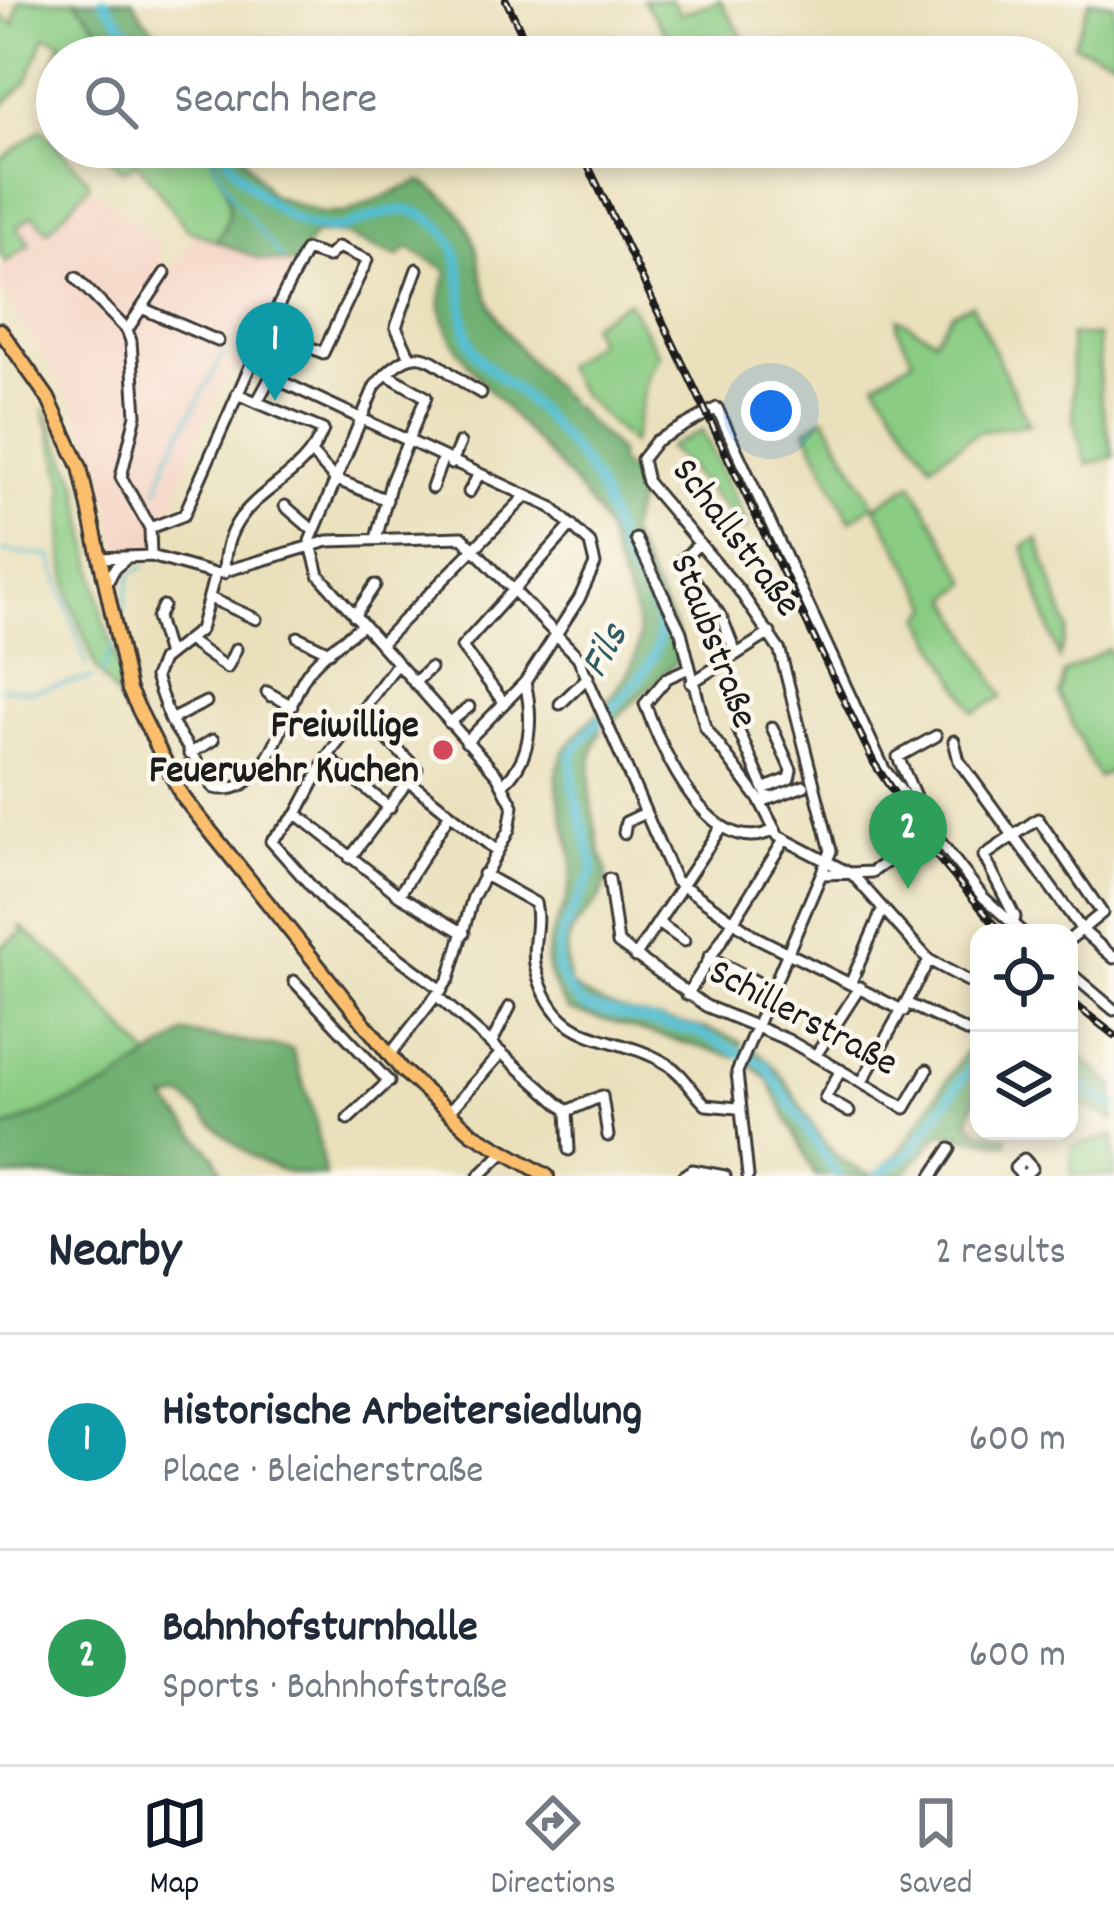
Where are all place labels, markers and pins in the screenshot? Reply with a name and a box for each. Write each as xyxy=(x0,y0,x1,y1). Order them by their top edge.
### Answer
pin: 1 xyxy=(236,302,314,401)
place label: Freiwillige Feuerwehr Kuchen xyxy=(149,701,419,801)
marker: Freiwillige Feuerwehr Kuchen xyxy=(430,737,456,763)
pin: 2 xyxy=(869,790,947,889)

